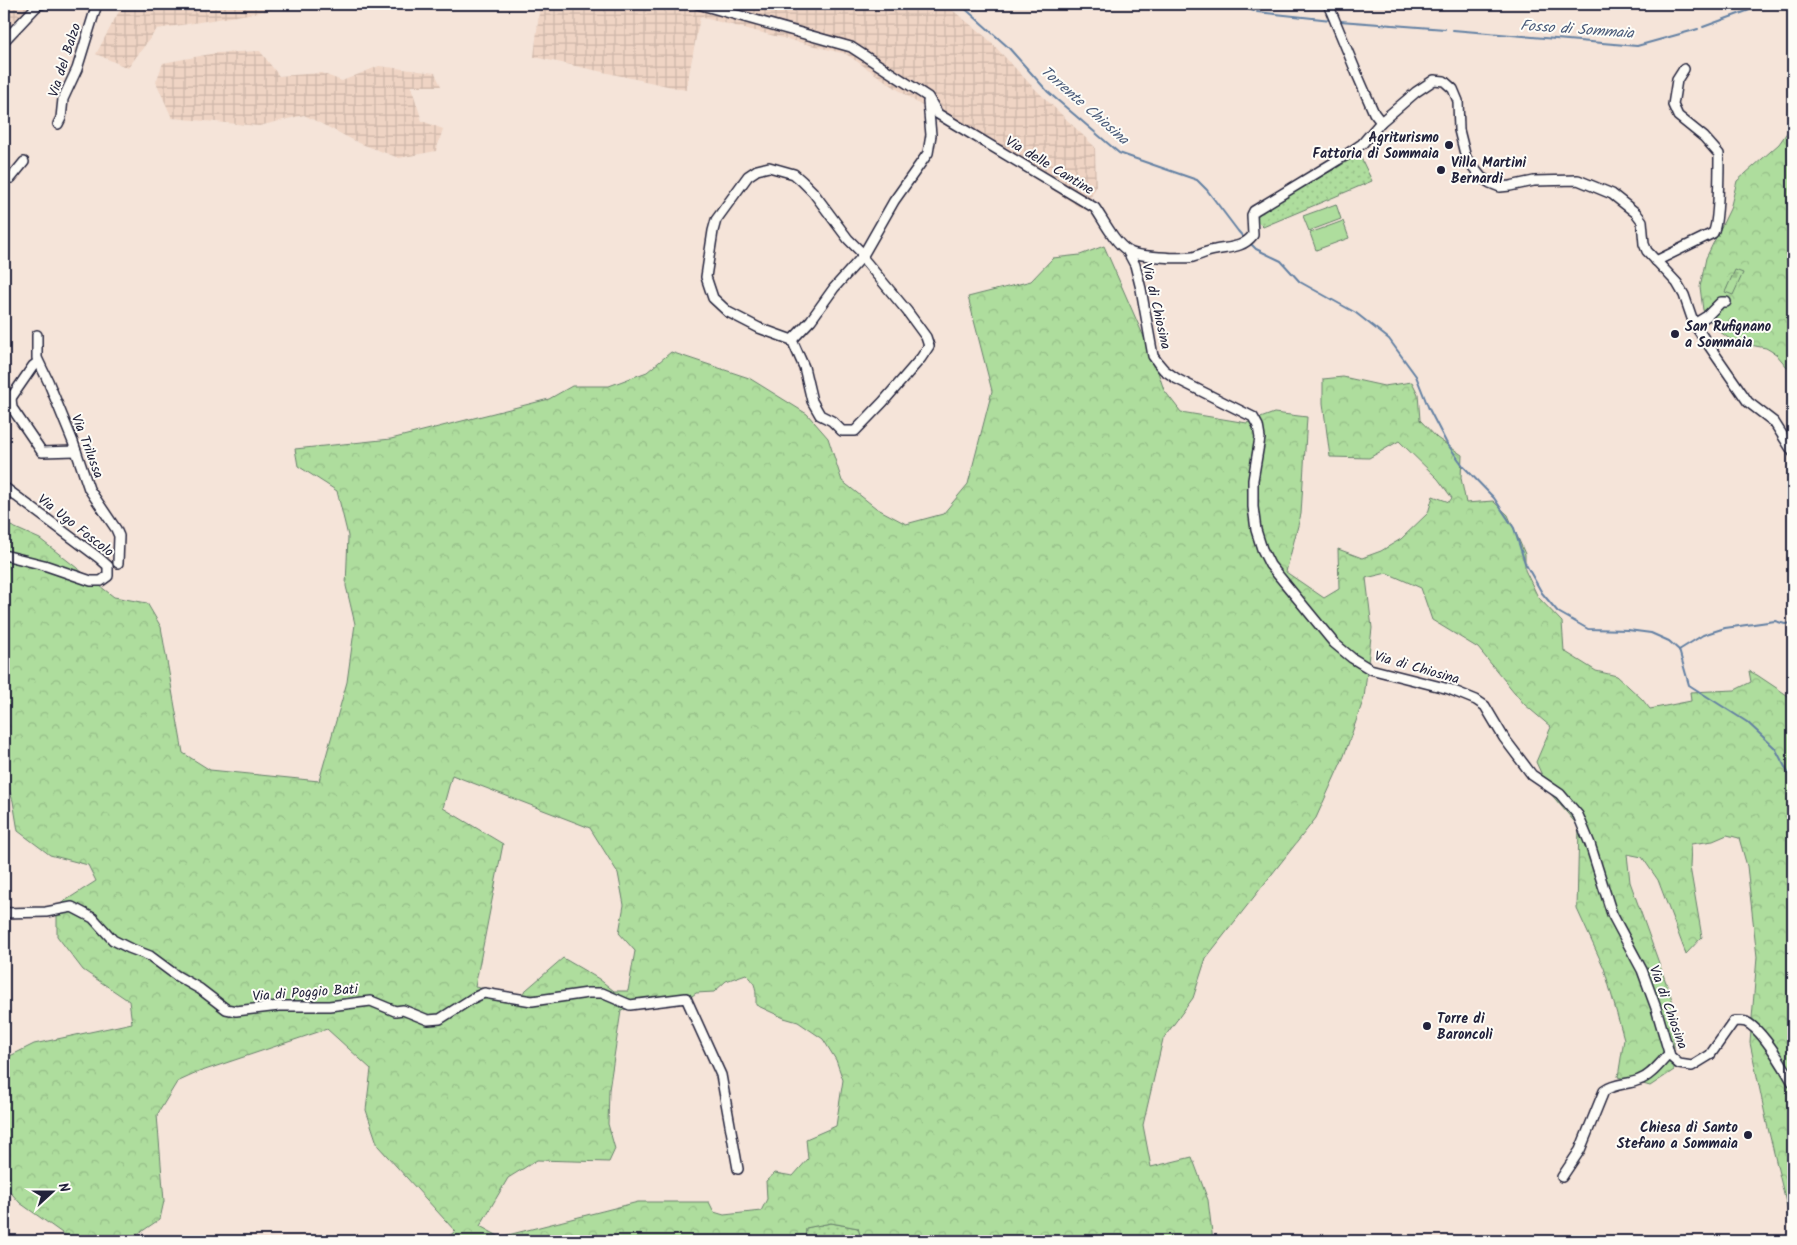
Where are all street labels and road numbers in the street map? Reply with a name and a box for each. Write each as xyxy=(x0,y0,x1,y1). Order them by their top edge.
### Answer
street label: Via del Balzo xyxy=(43,20,87,100)
street label: Via delle Cantine xyxy=(1001,131,1099,201)
street label: Via di Chiosina xyxy=(1135,261,1177,351)
street label: Via Trilussa xyxy=(65,411,109,482)
street label: Via Ugo Foscolo xyxy=(32,489,118,563)
street label: Via di Chiosina xyxy=(1372,645,1462,691)
street label: Via di Chiosina xyxy=(1643,962,1693,1052)
street label: Via di Poggio Bati xyxy=(252,978,359,1008)

